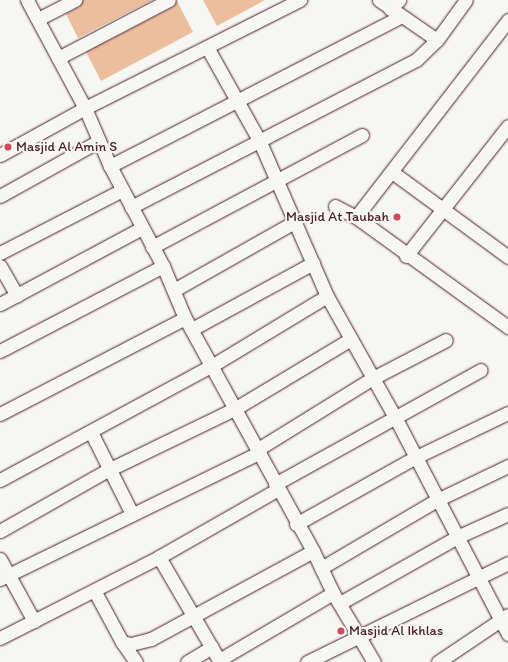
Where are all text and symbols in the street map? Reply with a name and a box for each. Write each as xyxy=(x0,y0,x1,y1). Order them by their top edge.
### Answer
place label: Masjid Al Amin S xyxy=(16,139,117,155)
marker: Masjid Al Amin S xyxy=(3,142,13,152)
place label: Masjid At Taubah xyxy=(286,209,389,225)
marker: Masjid At Taubah xyxy=(392,212,402,222)
place label: Masjid Al Ikhlas xyxy=(349,623,445,639)
marker: Masjid Al Ikhlas xyxy=(336,626,346,636)

